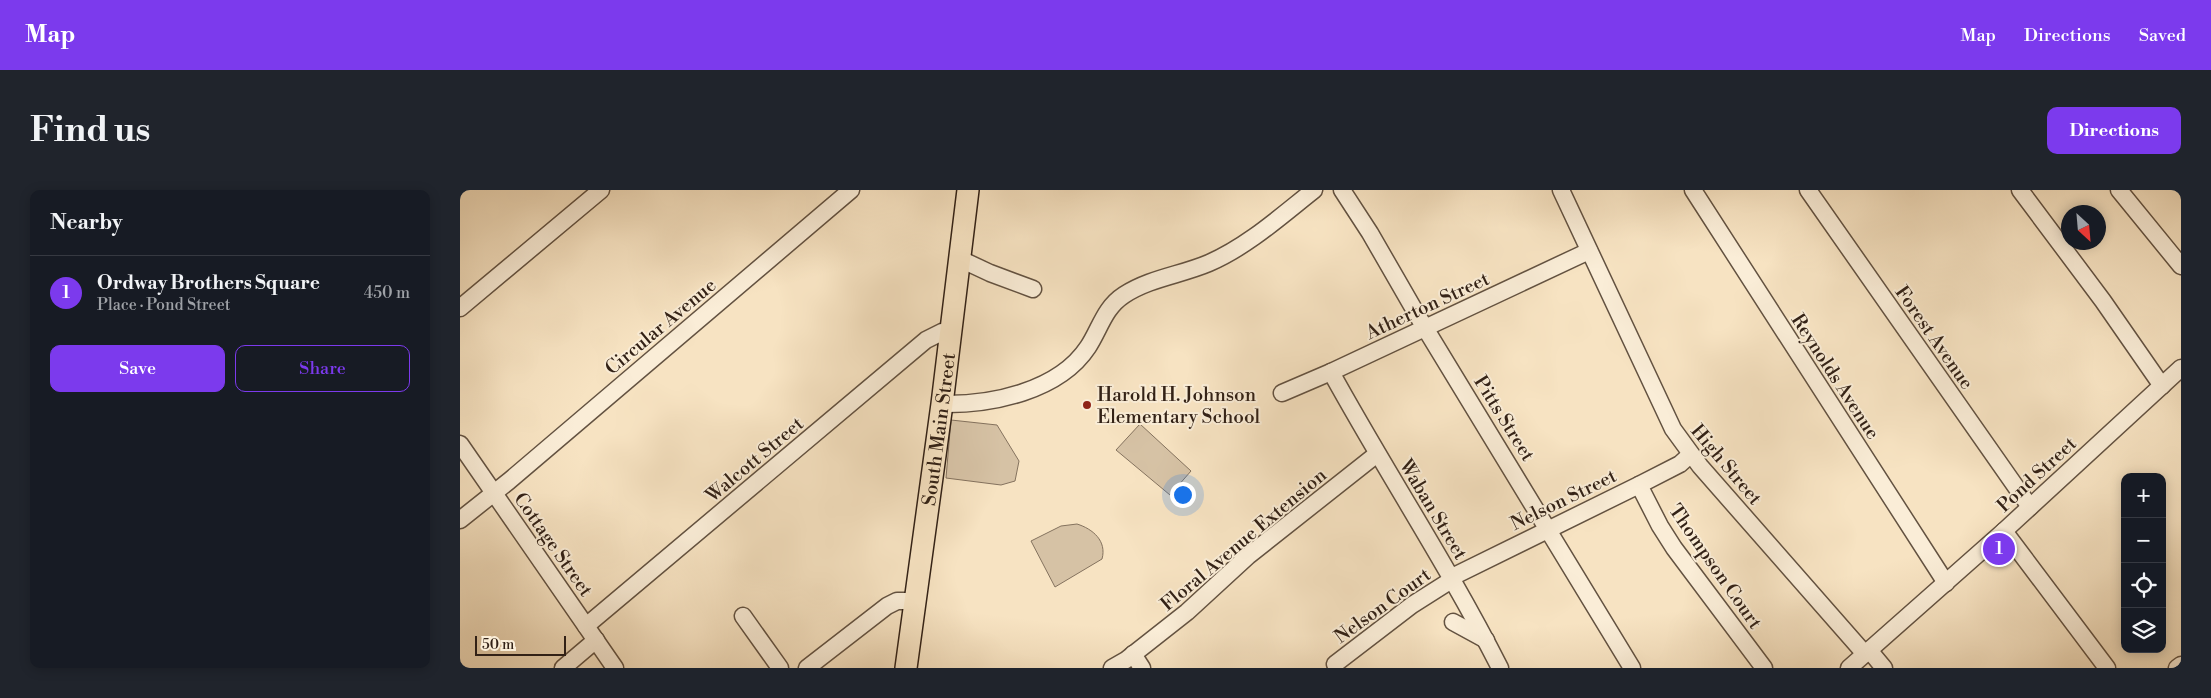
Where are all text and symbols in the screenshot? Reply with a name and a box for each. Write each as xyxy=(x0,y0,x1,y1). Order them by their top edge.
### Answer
text: Map xyxy=(25,20,75,50)
text: Map xyxy=(1960,24,1996,47)
text: Directions xyxy=(2024,24,2111,47)
text: Saved xyxy=(2139,24,2186,47)
button: Directions xyxy=(2047,107,2181,154)
text: Find us xyxy=(30,109,150,152)
north arrow xyxy=(2061,205,2106,250)
text: Nearby xyxy=(50,210,123,236)
street label: Atherton Street xyxy=(1361,267,1493,345)
text: Ordway Brothers Square xyxy=(97,271,320,295)
street label: Circular Avenue xyxy=(600,273,721,380)
street label: Forest Avenue xyxy=(1890,281,1979,394)
text: 1 xyxy=(62,283,70,303)
text: 450 m xyxy=(364,283,410,303)
text: Place · Pond Street xyxy=(97,295,230,315)
street label: Reynolds Avenue xyxy=(1786,309,1885,444)
button: Save xyxy=(50,345,225,392)
button: Share xyxy=(235,345,410,392)
street label: South Main Street xyxy=(917,351,961,507)
street label: Pitts Street xyxy=(1468,371,1540,466)
place label: Harold H. Johnson Elementary School xyxy=(1097,383,1261,429)
marker: Harold H. Johnson Elementary School xyxy=(1081,399,1093,411)
street label: Walcott Street xyxy=(700,412,809,508)
street label: High Street xyxy=(1685,419,1767,510)
street label: Pond Street xyxy=(1992,432,2082,518)
street label: Waban Street xyxy=(1393,454,1473,564)
street label: Floral Avenue Extension xyxy=(1156,463,1332,616)
street label: Nelson Street xyxy=(1507,464,1621,536)
map controls xyxy=(2121,473,2166,653)
button: + xyxy=(2121,473,2166,518)
your location xyxy=(1170,482,1196,508)
street label: Cottage Street xyxy=(508,488,598,602)
street label: Thompson Court xyxy=(1663,500,1767,634)
button: − xyxy=(2121,518,2166,563)
pin: 1 xyxy=(1983,530,2015,568)
street label: Nelson Court xyxy=(1330,563,1436,649)
button: locate xyxy=(2121,563,2166,608)
button: layers xyxy=(2121,608,2166,653)
scale bar xyxy=(475,633,566,656)
text: 50 m xyxy=(482,636,514,654)

